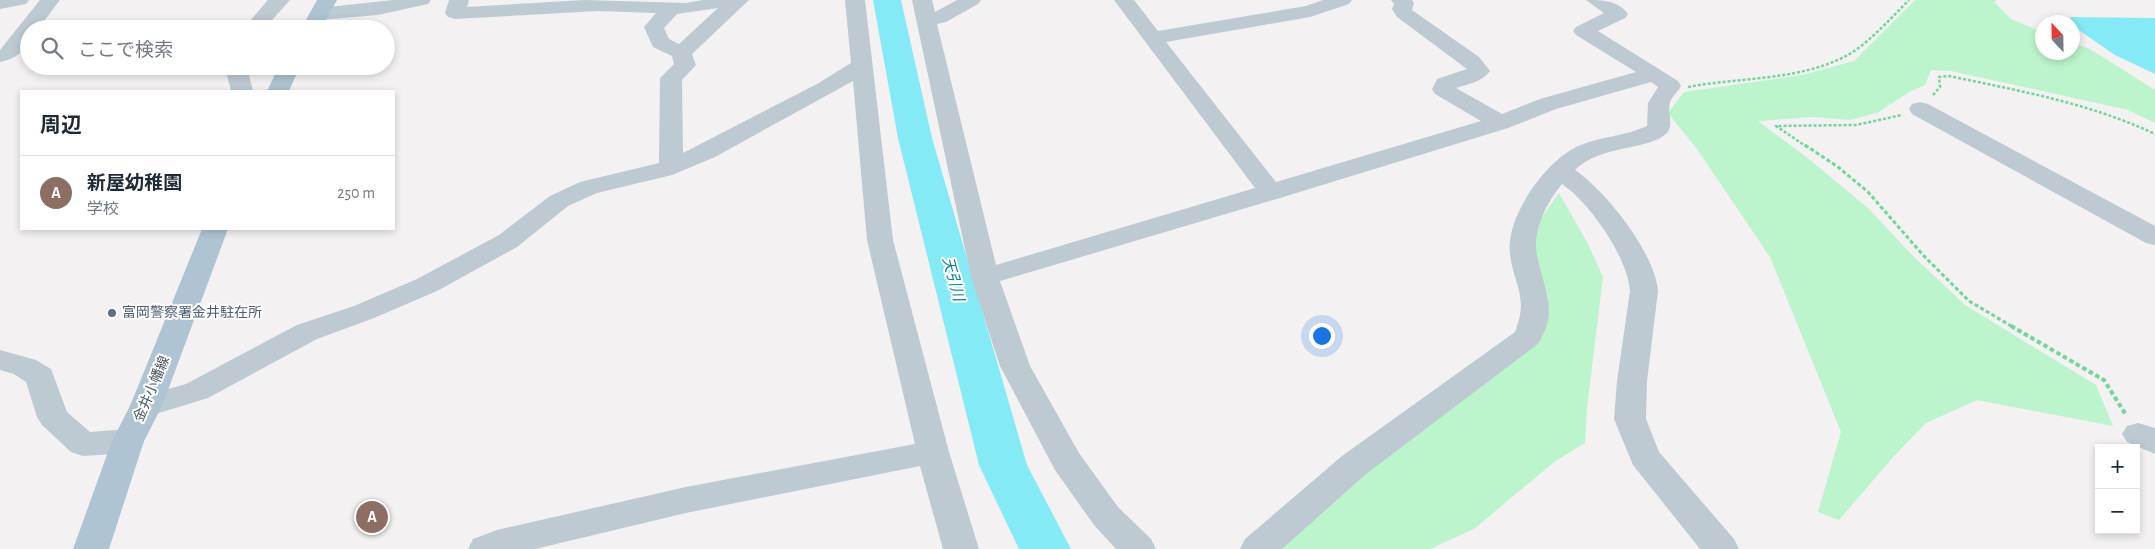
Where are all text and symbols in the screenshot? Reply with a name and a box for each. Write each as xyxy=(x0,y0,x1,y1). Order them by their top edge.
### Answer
north arrow xyxy=(2035,15,2080,60)
search box xyxy=(20,20,395,75)
icon: search xyxy=(38,34,66,62)
text: ここで検索 xyxy=(78,41,173,60)
text: 周辺 xyxy=(40,115,82,136)
text: 新屋幼稚園 xyxy=(87,174,182,193)
text: A xyxy=(51,185,61,201)
text: 250 m xyxy=(337,185,375,201)
text: 学校 xyxy=(87,201,119,217)
water label: 天引川 xyxy=(940,255,968,305)
place label: 富岡警察署金井駐在所 xyxy=(122,304,262,320)
marker: 富岡警察署金井駐在所 xyxy=(106,307,118,319)
your location xyxy=(1309,323,1335,349)
street label: 金井小幡線 xyxy=(130,353,172,424)
map controls xyxy=(2095,444,2140,534)
button: + xyxy=(2095,444,2140,489)
button: − xyxy=(2095,489,2140,534)
pin: A xyxy=(356,498,388,536)

